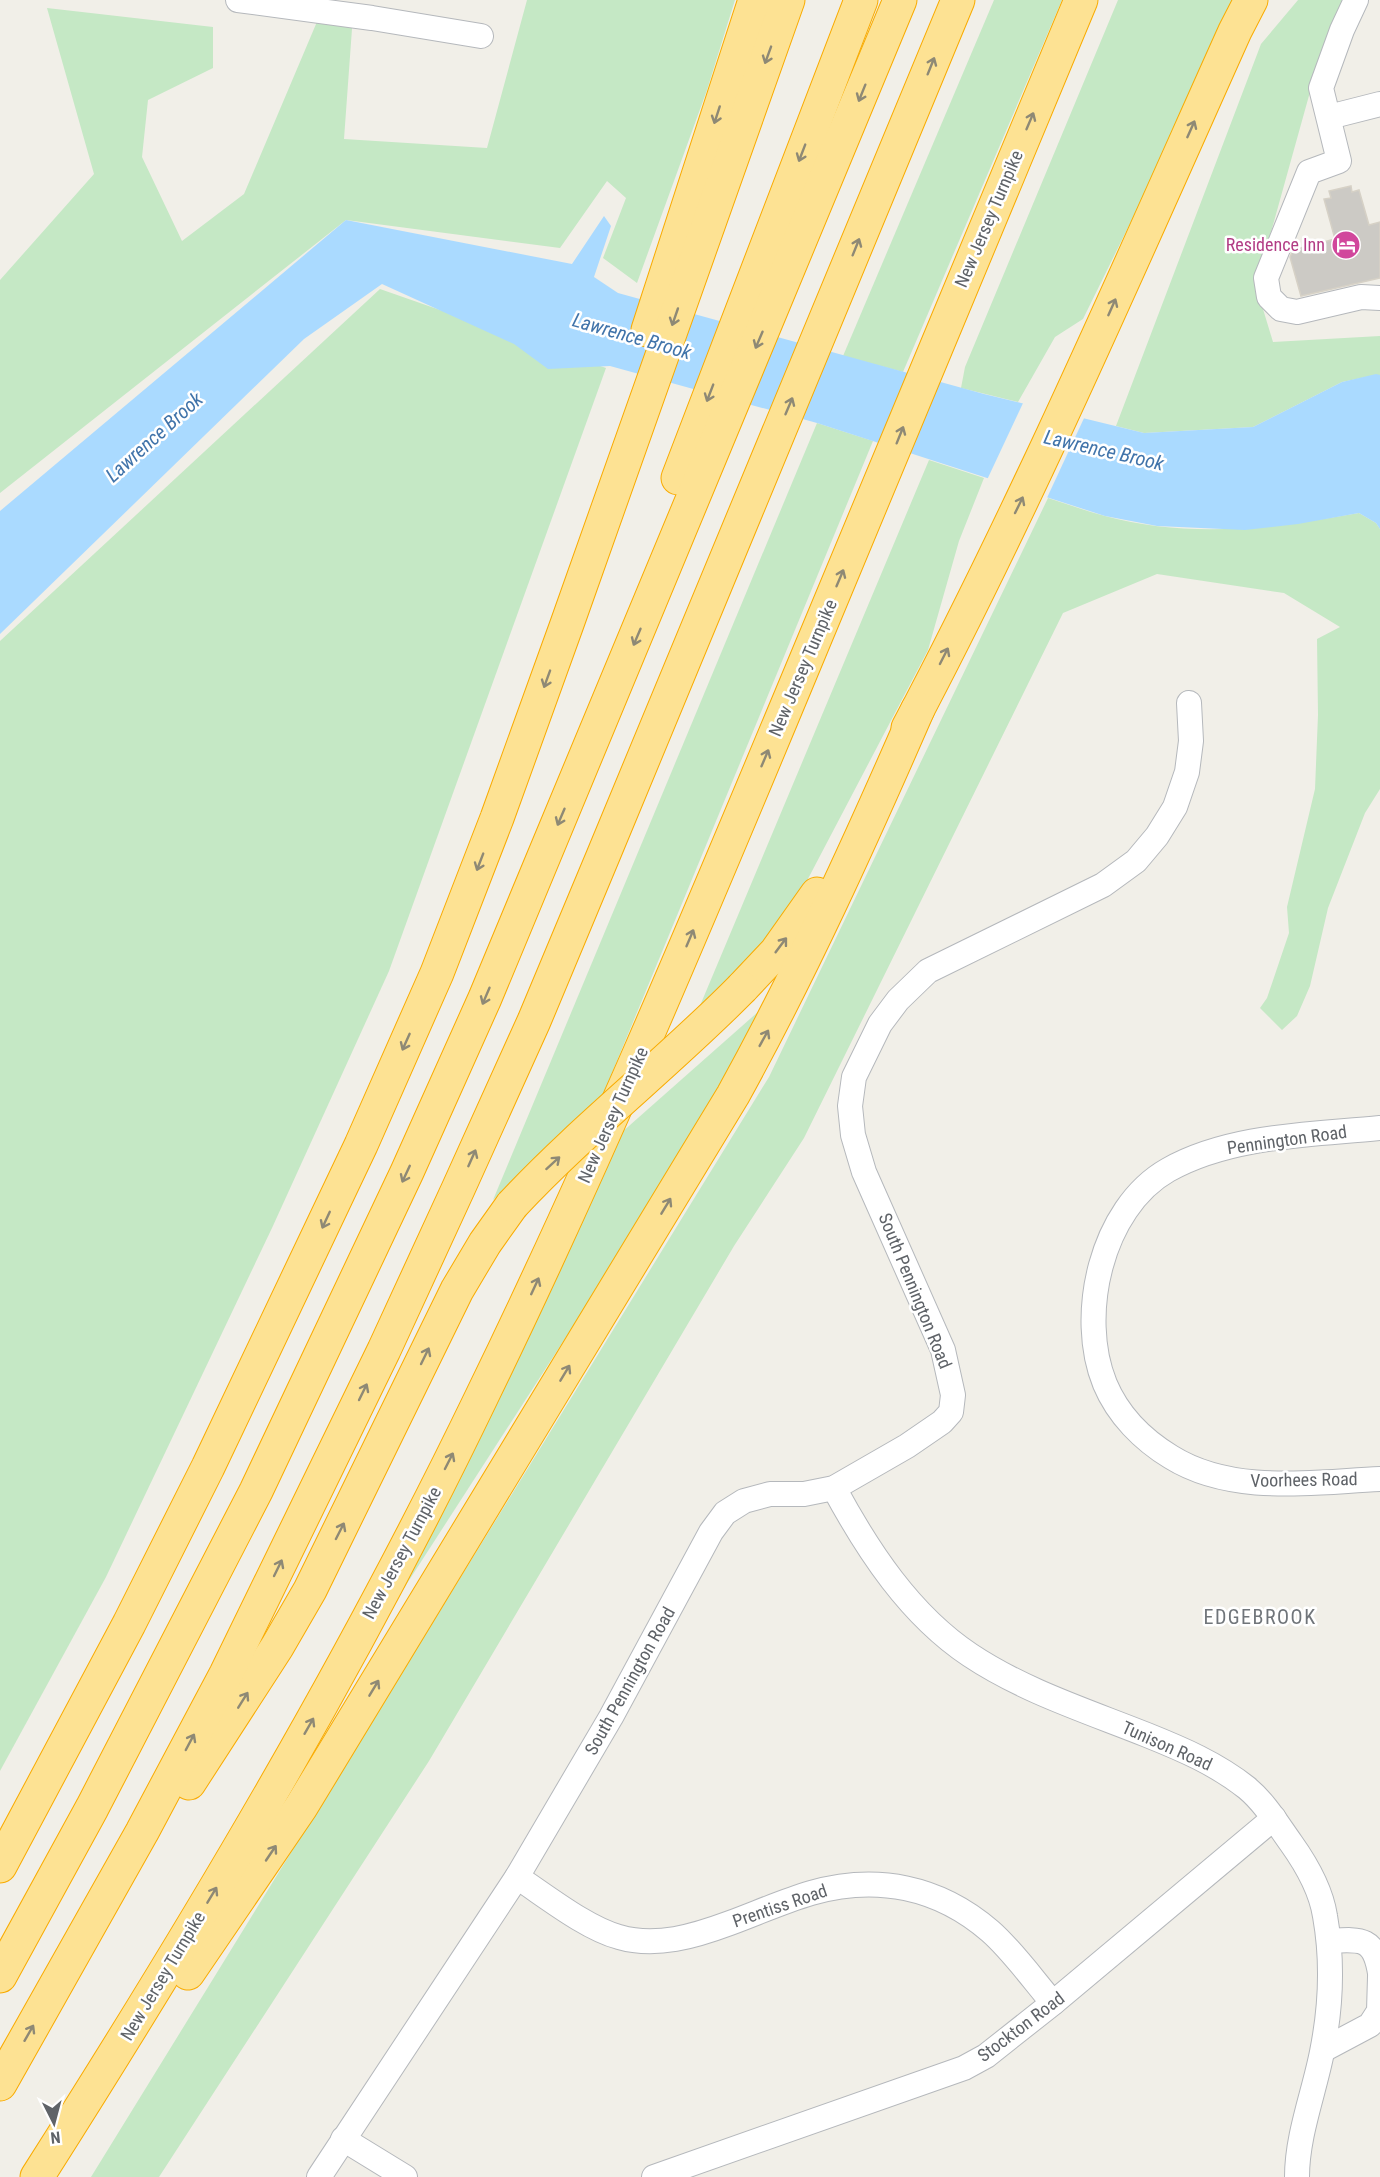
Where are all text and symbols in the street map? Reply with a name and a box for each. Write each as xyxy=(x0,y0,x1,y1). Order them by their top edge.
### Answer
one-way arrow xyxy=(762,45,773,64)
one-way arrow xyxy=(926,58,937,76)
one-way arrow xyxy=(856,83,867,102)
one-way arrow xyxy=(711,106,722,125)
one-way arrow xyxy=(1025,113,1036,131)
one-way arrow xyxy=(1186,120,1198,138)
one-way arrow xyxy=(796,143,807,161)
street label: New Jersey Turnpike xyxy=(950,147,1027,290)
hotel icon: Residence Inn xyxy=(1330,229,1362,261)
place label: Residence Inn xyxy=(1226,234,1325,255)
one-way arrow xyxy=(851,238,862,256)
one-way arrow xyxy=(1106,298,1118,316)
one-way arrow xyxy=(669,307,680,326)
water label: Lawrence Brook xyxy=(570,308,695,365)
one-way arrow xyxy=(753,330,764,349)
one-way arrow xyxy=(704,383,715,402)
water label: Lawrence Brook xyxy=(100,386,208,487)
one-way arrow xyxy=(785,397,796,415)
water label: Lawrence Brook xyxy=(1042,425,1168,476)
one-way arrow xyxy=(895,426,906,445)
one-way arrow xyxy=(1013,496,1025,514)
one-way arrow xyxy=(835,569,846,588)
street label: New Jersey Turnpike xyxy=(764,596,841,739)
one-way arrow xyxy=(631,627,642,645)
one-way arrow xyxy=(939,648,950,666)
one-way arrow xyxy=(541,669,552,688)
one-way arrow xyxy=(760,749,771,768)
one-way arrow xyxy=(555,807,566,825)
one-way arrow xyxy=(473,852,484,870)
one-way arrow xyxy=(685,929,696,947)
one-way arrow xyxy=(775,937,788,953)
one-way arrow xyxy=(480,987,491,1005)
one-way arrow xyxy=(758,1030,770,1047)
one-way arrow xyxy=(400,1033,412,1051)
street label: New Jersey Turnpike xyxy=(573,1044,652,1186)
street label: Pennington Road xyxy=(1226,1121,1348,1158)
one-way arrow xyxy=(467,1150,478,1168)
one-way arrow xyxy=(545,1156,560,1170)
one-way arrow xyxy=(400,1165,411,1183)
one-way arrow xyxy=(660,1198,672,1215)
one-way arrow xyxy=(319,1210,331,1228)
street label: South Pennington Road xyxy=(875,1210,956,1372)
one-way arrow xyxy=(529,1277,541,1295)
one-way arrow xyxy=(420,1347,432,1365)
one-way arrow xyxy=(559,1365,571,1382)
one-way arrow xyxy=(358,1384,370,1402)
one-way arrow xyxy=(444,1452,456,1470)
street label: Voorhees Road xyxy=(1250,1468,1358,1491)
street label: New Jersey Turnpike xyxy=(358,1483,445,1622)
one-way arrow xyxy=(334,1523,346,1540)
one-way arrow xyxy=(273,1559,284,1577)
street label: South Pennington Road xyxy=(580,1603,679,1758)
district label: EDGEBROOK xyxy=(1203,1605,1317,1629)
one-way arrow xyxy=(368,1680,380,1697)
one-way arrow xyxy=(238,1692,250,1709)
street label: Tunison Road xyxy=(1119,1716,1215,1775)
one-way arrow xyxy=(303,1718,315,1735)
one-way arrow xyxy=(185,1733,196,1751)
one-way arrow xyxy=(265,1845,277,1862)
street label: Prentiss Road xyxy=(730,1880,830,1932)
one-way arrow xyxy=(206,1887,218,1904)
street label: New Jersey Turnpike xyxy=(116,1907,209,2044)
street label: Stockton Road xyxy=(973,1987,1068,2066)
one-way arrow xyxy=(23,2025,35,2042)
north arrow xyxy=(24,2093,84,2153)
text: N xyxy=(50,2127,61,2147)

